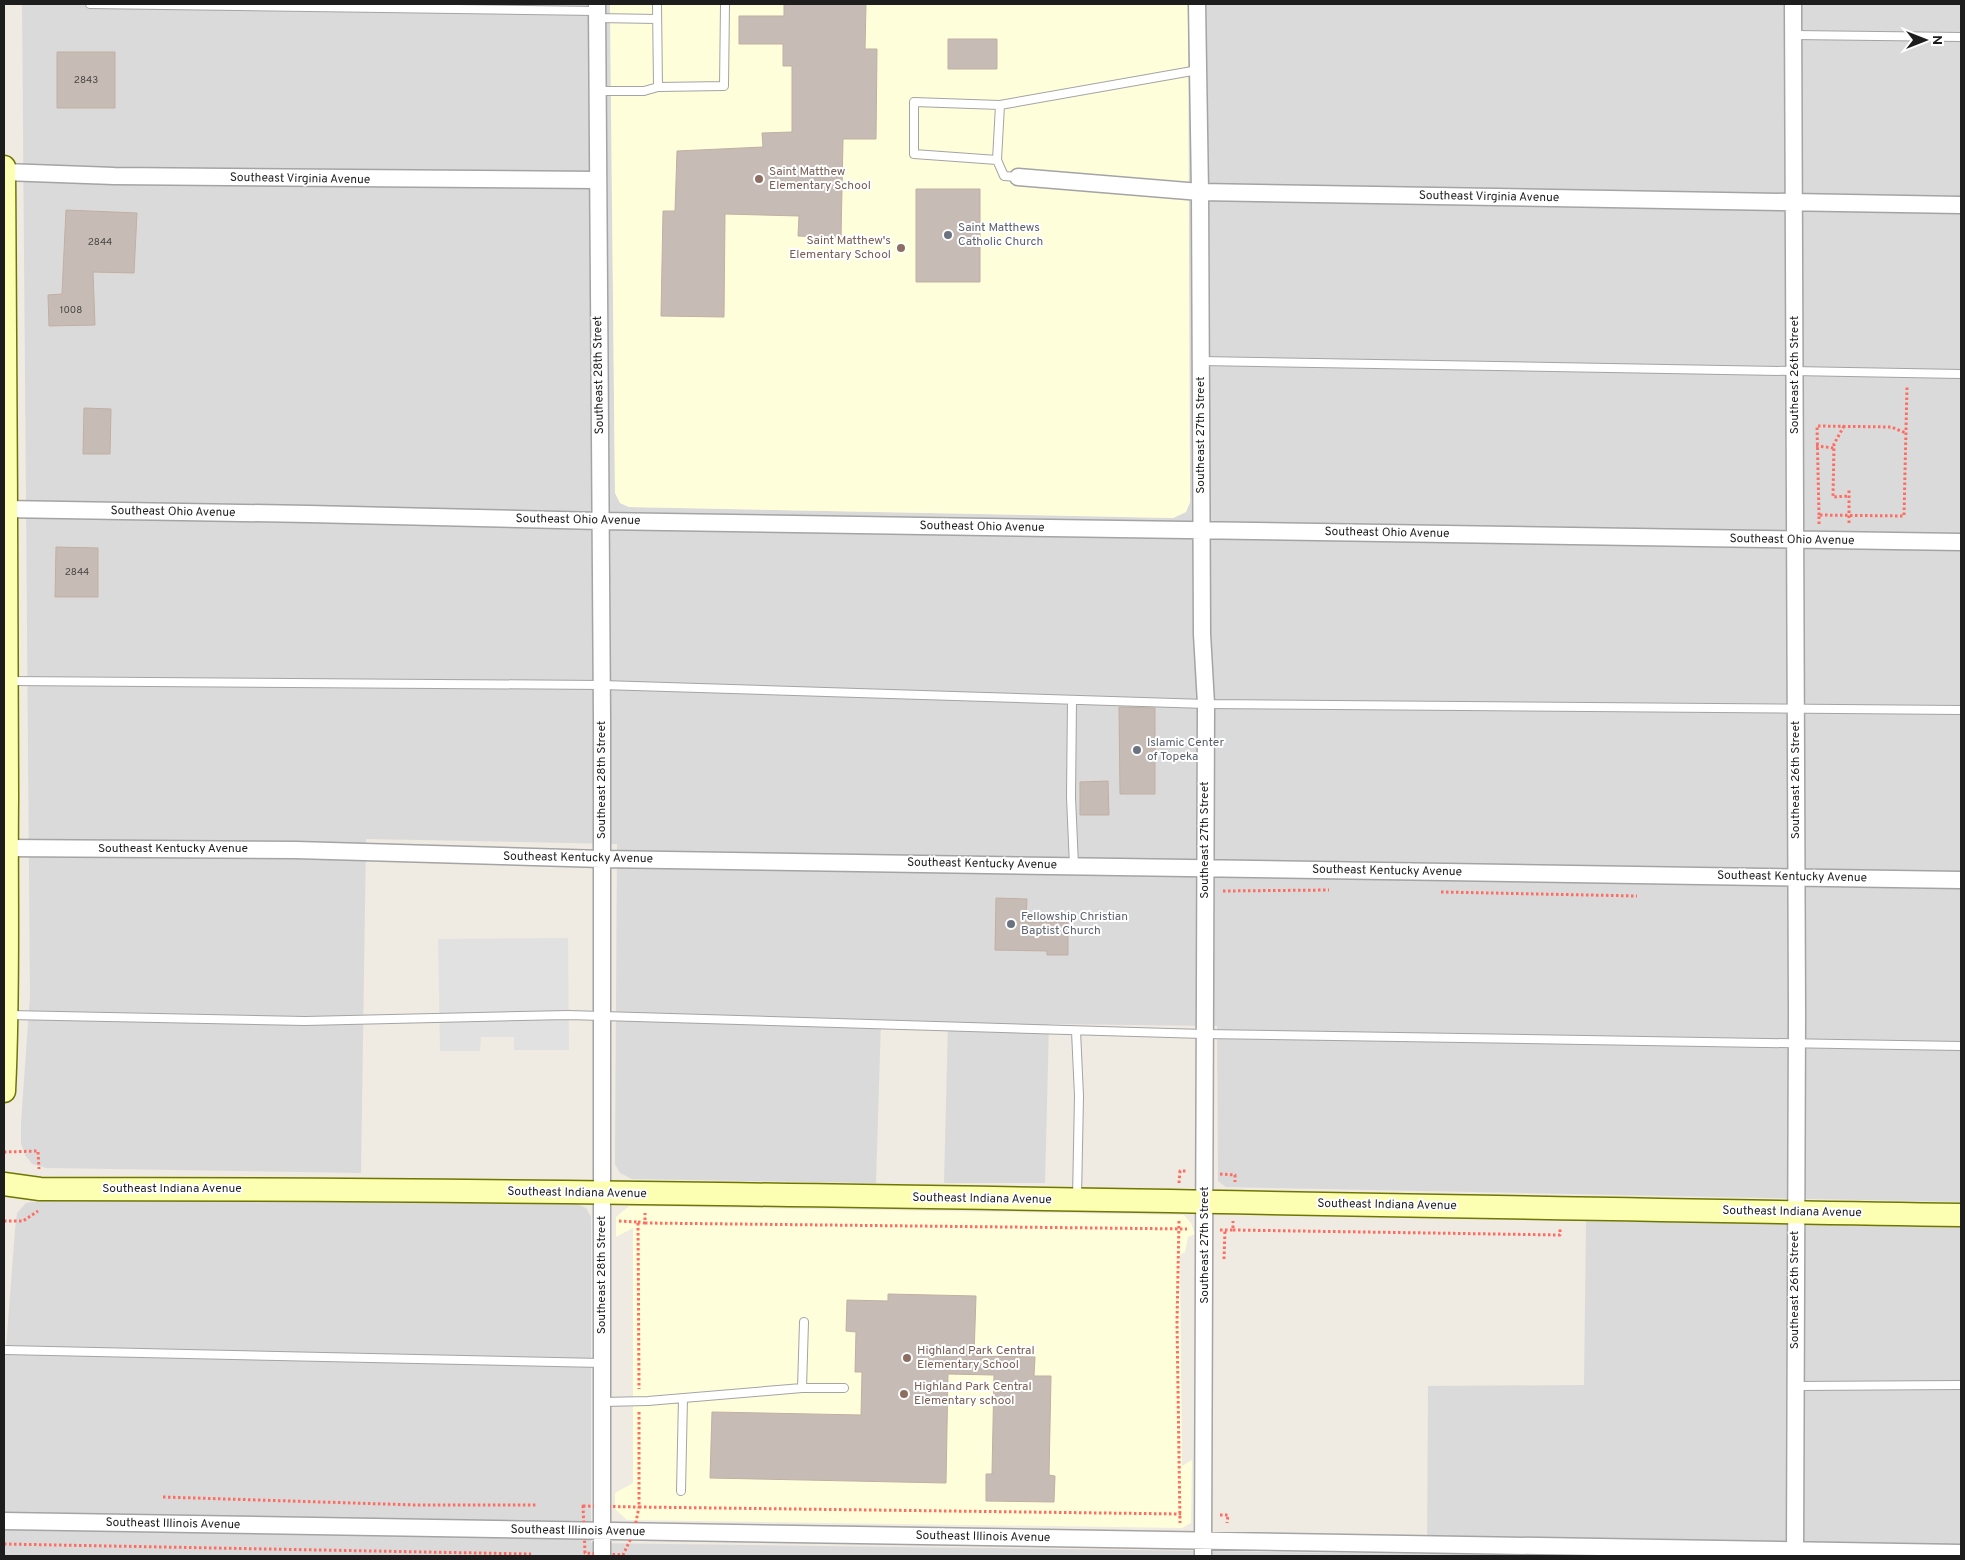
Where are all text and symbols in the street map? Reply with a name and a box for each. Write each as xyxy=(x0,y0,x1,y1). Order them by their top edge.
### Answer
north arrow xyxy=(1900,15,1950,65)
text: N xyxy=(1928,35,1945,45)
house number: 2843 xyxy=(74,74,98,87)
place label: Saint Matthew Elementary School xyxy=(769,164,871,194)
street label: Southeast Virginia Avenue xyxy=(230,170,370,188)
marker: Saint Matthew Elementary School xyxy=(753,173,765,185)
street label: Southeast Virginia Avenue xyxy=(1419,188,1559,206)
place label: Saint Matthews Catholic Church xyxy=(958,220,1043,250)
marker: Saint Matthews Catholic Church xyxy=(942,229,954,241)
place label: Saint Matthew's Elementary School xyxy=(789,233,891,263)
house number: 2844 xyxy=(88,236,112,249)
marker: Saint Matthew's Elementary School xyxy=(895,242,907,254)
house number: 1008 xyxy=(60,304,82,317)
street label: Southeast 28th Street xyxy=(590,316,608,434)
street label: Southeast 26th Street xyxy=(1787,316,1803,434)
street label: Southeast 27th Street xyxy=(1193,376,1209,494)
street label: Southeast Ohio Avenue xyxy=(110,503,236,521)
street label: Southeast Ohio Avenue xyxy=(515,511,641,529)
street label: Southeast Ohio Avenue xyxy=(919,518,1045,536)
street label: Southeast Ohio Avenue xyxy=(1324,524,1450,542)
street label: Southeast Ohio Avenue xyxy=(1729,531,1855,549)
house number: 2844 xyxy=(65,566,89,579)
street label: Southeast 28th Street xyxy=(594,721,610,839)
street label: Southeast 26th Street xyxy=(1788,721,1804,839)
place label: Islamic Center of Topeka xyxy=(1147,735,1224,765)
marker: Islamic Center of Topeka xyxy=(1131,744,1143,756)
street label: Southeast 27th Street xyxy=(1197,781,1213,899)
street label: Southeast Kentucky Avenue xyxy=(98,841,248,857)
street label: Southeast Kentucky Avenue xyxy=(503,849,653,867)
street label: Southeast Kentucky Avenue xyxy=(907,855,1057,873)
street label: Southeast Kentucky Avenue xyxy=(1312,862,1462,880)
street label: Southeast Kentucky Avenue xyxy=(1717,868,1867,886)
place label: Fellowship Christian Baptist Church xyxy=(1021,909,1128,939)
marker: Fellowship Christian Baptist Church xyxy=(1005,918,1017,930)
street label: Southeast Indiana Avenue xyxy=(102,1181,242,1197)
street label: Southeast Indiana Avenue xyxy=(507,1184,647,1202)
street label: Southeast 27th Street xyxy=(1197,1186,1213,1304)
street label: Southeast Indiana Avenue xyxy=(912,1190,1052,1208)
street label: Southeast Indiana Avenue xyxy=(1317,1196,1457,1214)
street label: Southeast Indiana Avenue xyxy=(1722,1203,1862,1221)
street label: Southeast 28th Street xyxy=(594,1216,610,1334)
street label: Southeast 26th Street xyxy=(1787,1231,1803,1349)
place label: Highland Park Central Elementary School xyxy=(917,1343,1035,1373)
marker: Highland Park Central Elementary School xyxy=(901,1352,913,1364)
place label: Highland Park Central Elementary school xyxy=(914,1379,1032,1409)
marker: Highland Park Central Elementary school xyxy=(898,1388,910,1400)
street label: Southeast Illinois Avenue xyxy=(106,1515,240,1533)
street label: Southeast Illinois Avenue xyxy=(511,1522,645,1540)
street label: Southeast Illinois Avenue xyxy=(916,1528,1050,1546)

